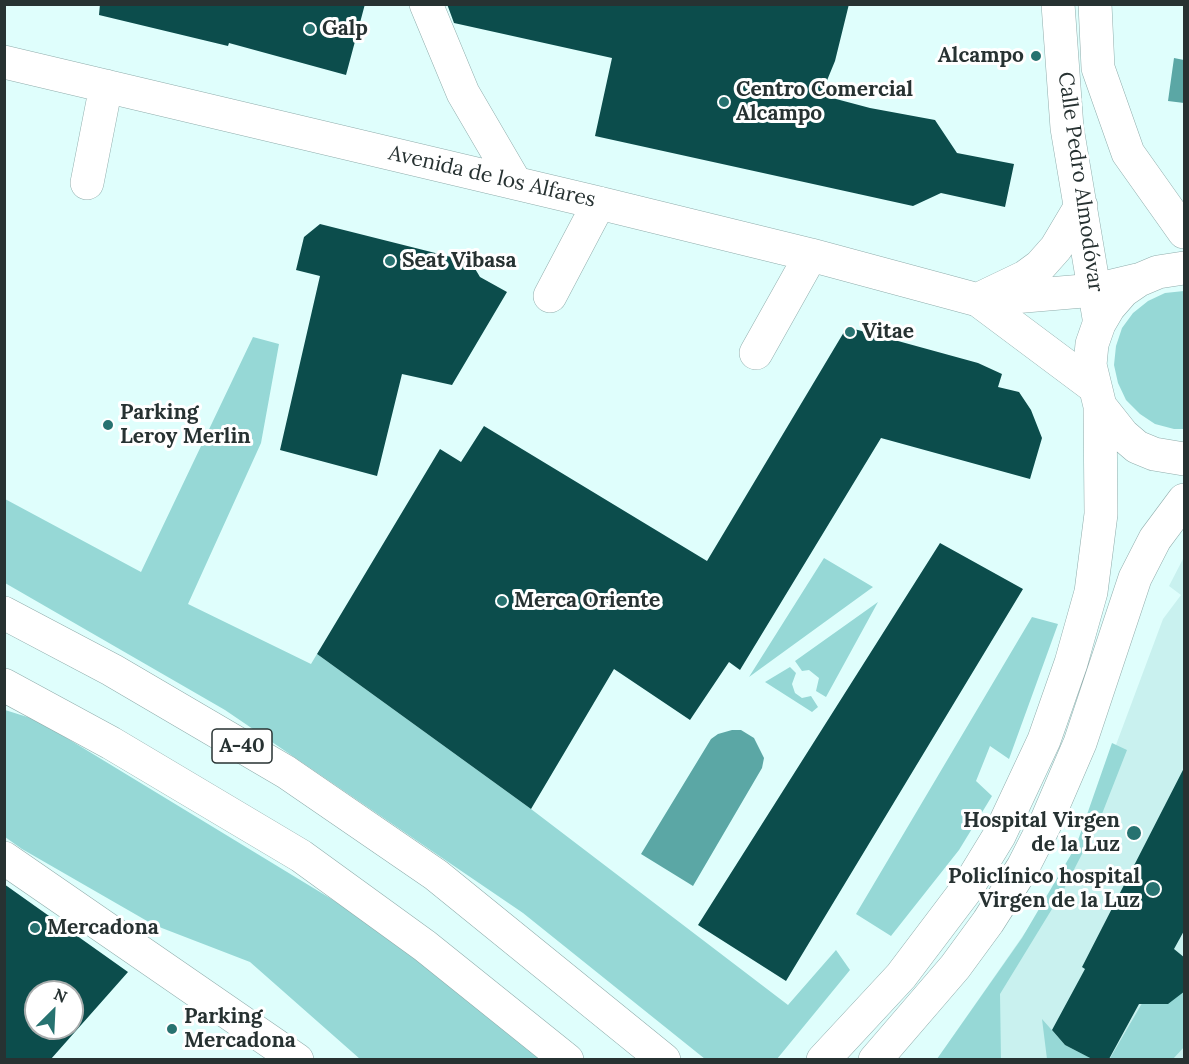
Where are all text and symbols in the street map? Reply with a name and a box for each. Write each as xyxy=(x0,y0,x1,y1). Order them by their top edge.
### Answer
place label: Galp xyxy=(322,16,368,42)
marker: Galp xyxy=(303,22,317,36)
place label: Alcampo xyxy=(938,43,1024,69)
marker: Alcampo xyxy=(1029,49,1043,63)
street label: Calle Pedro Almodóvar xyxy=(1052,70,1108,294)
place label: Centro Comercial Alcampo xyxy=(736,77,913,127)
marker: Centro Comercial Alcampo xyxy=(717,95,731,109)
street label: Avenida de los Alfares xyxy=(386,141,598,213)
place label: Seat Vibasa xyxy=(402,248,516,274)
marker: Seat Vibasa xyxy=(383,254,397,268)
place label: Vitae xyxy=(862,319,914,345)
marker: Vitae xyxy=(843,325,857,339)
place label: Parking Leroy Merlin xyxy=(120,400,251,450)
marker: Parking Leroy Merlin xyxy=(101,418,115,432)
place label: Merca Oriente xyxy=(514,588,660,614)
marker: Merca Oriente xyxy=(495,594,509,608)
road number: A-40 xyxy=(212,729,272,763)
place label: Hospital Virgen de la Luz xyxy=(963,808,1120,858)
marker: Hospital Virgen de la Luz xyxy=(1125,824,1143,842)
place label: Policlínico hospital Virgen de la Luz xyxy=(948,864,1140,914)
marker: Policlínico hospital Virgen de la Luz xyxy=(1144,880,1162,898)
place label: Mercadona xyxy=(47,915,159,941)
marker: Mercadona xyxy=(28,921,42,935)
north arrow xyxy=(24,980,84,1040)
text: N xyxy=(51,984,70,1007)
place label: Parking Mercadona xyxy=(184,1004,296,1054)
marker: Parking Mercadona xyxy=(165,1022,179,1036)

